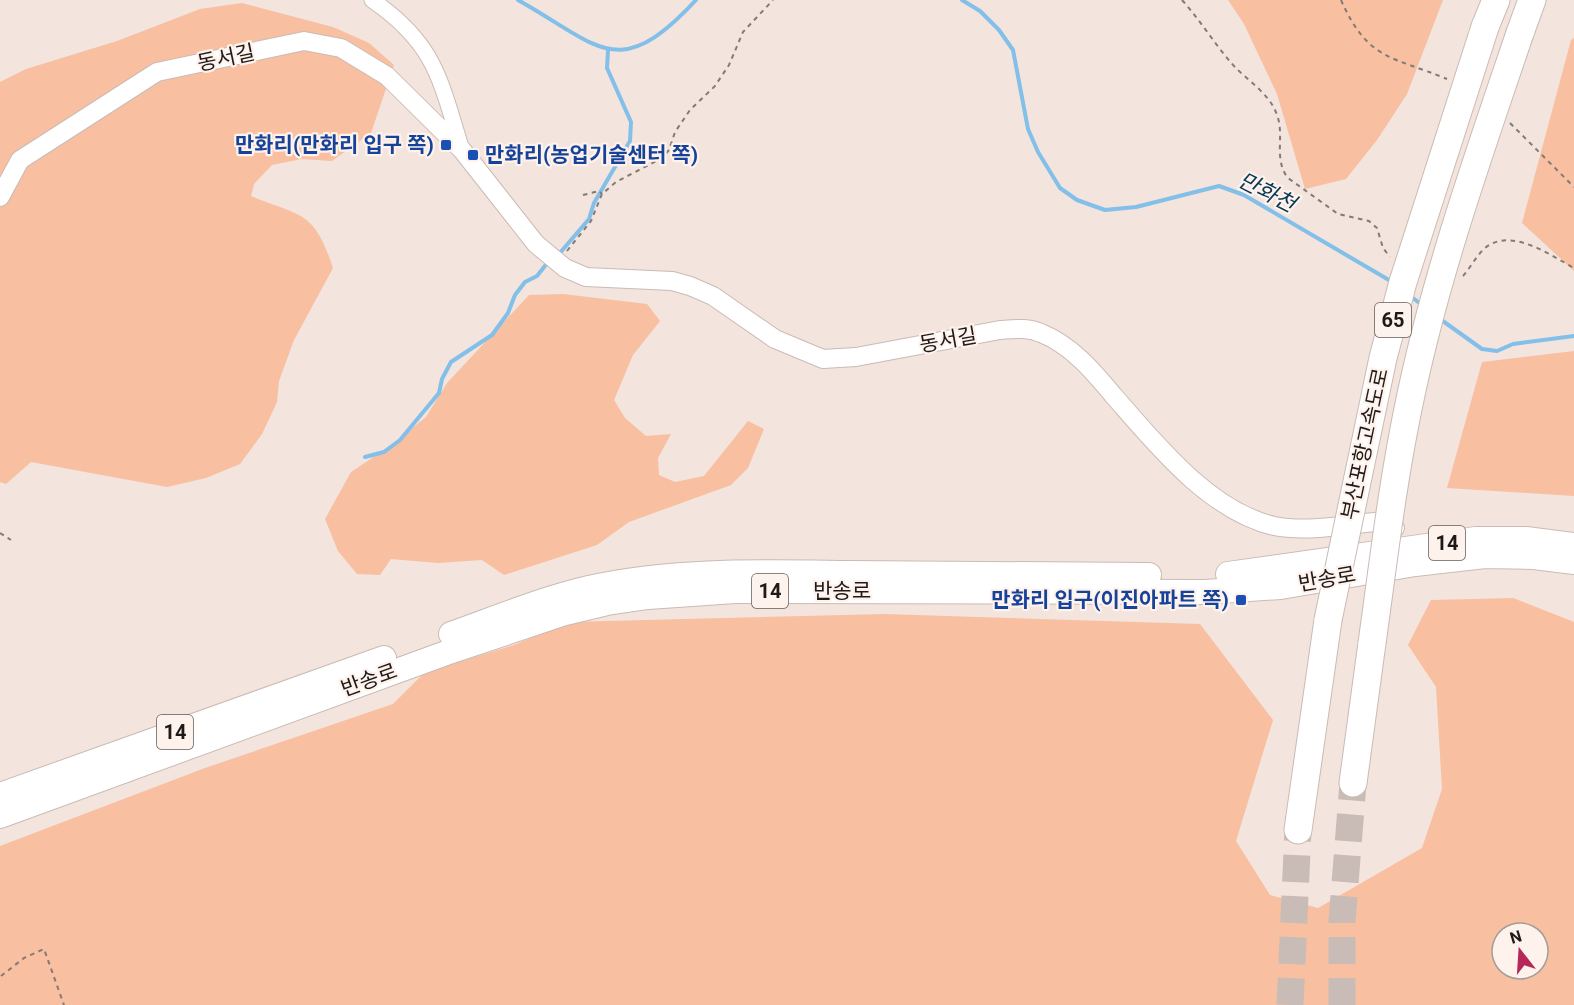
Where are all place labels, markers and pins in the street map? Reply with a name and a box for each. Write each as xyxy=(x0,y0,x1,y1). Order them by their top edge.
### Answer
place label: 만화리(만화리 입구 쪽) xyxy=(235,133,434,157)
marker: 만화리(만화리 입구 쪽) xyxy=(439,138,453,152)
place label: 만화리(농업기술센터 쪽) xyxy=(485,143,698,167)
marker: 만화리(농업기술센터 쪽) xyxy=(466,148,480,162)
place label: 만화리 입구(이진아파트 쪽) xyxy=(991,588,1229,612)
marker: 만화리 입구(이진아파트 쪽) xyxy=(1234,593,1248,607)

